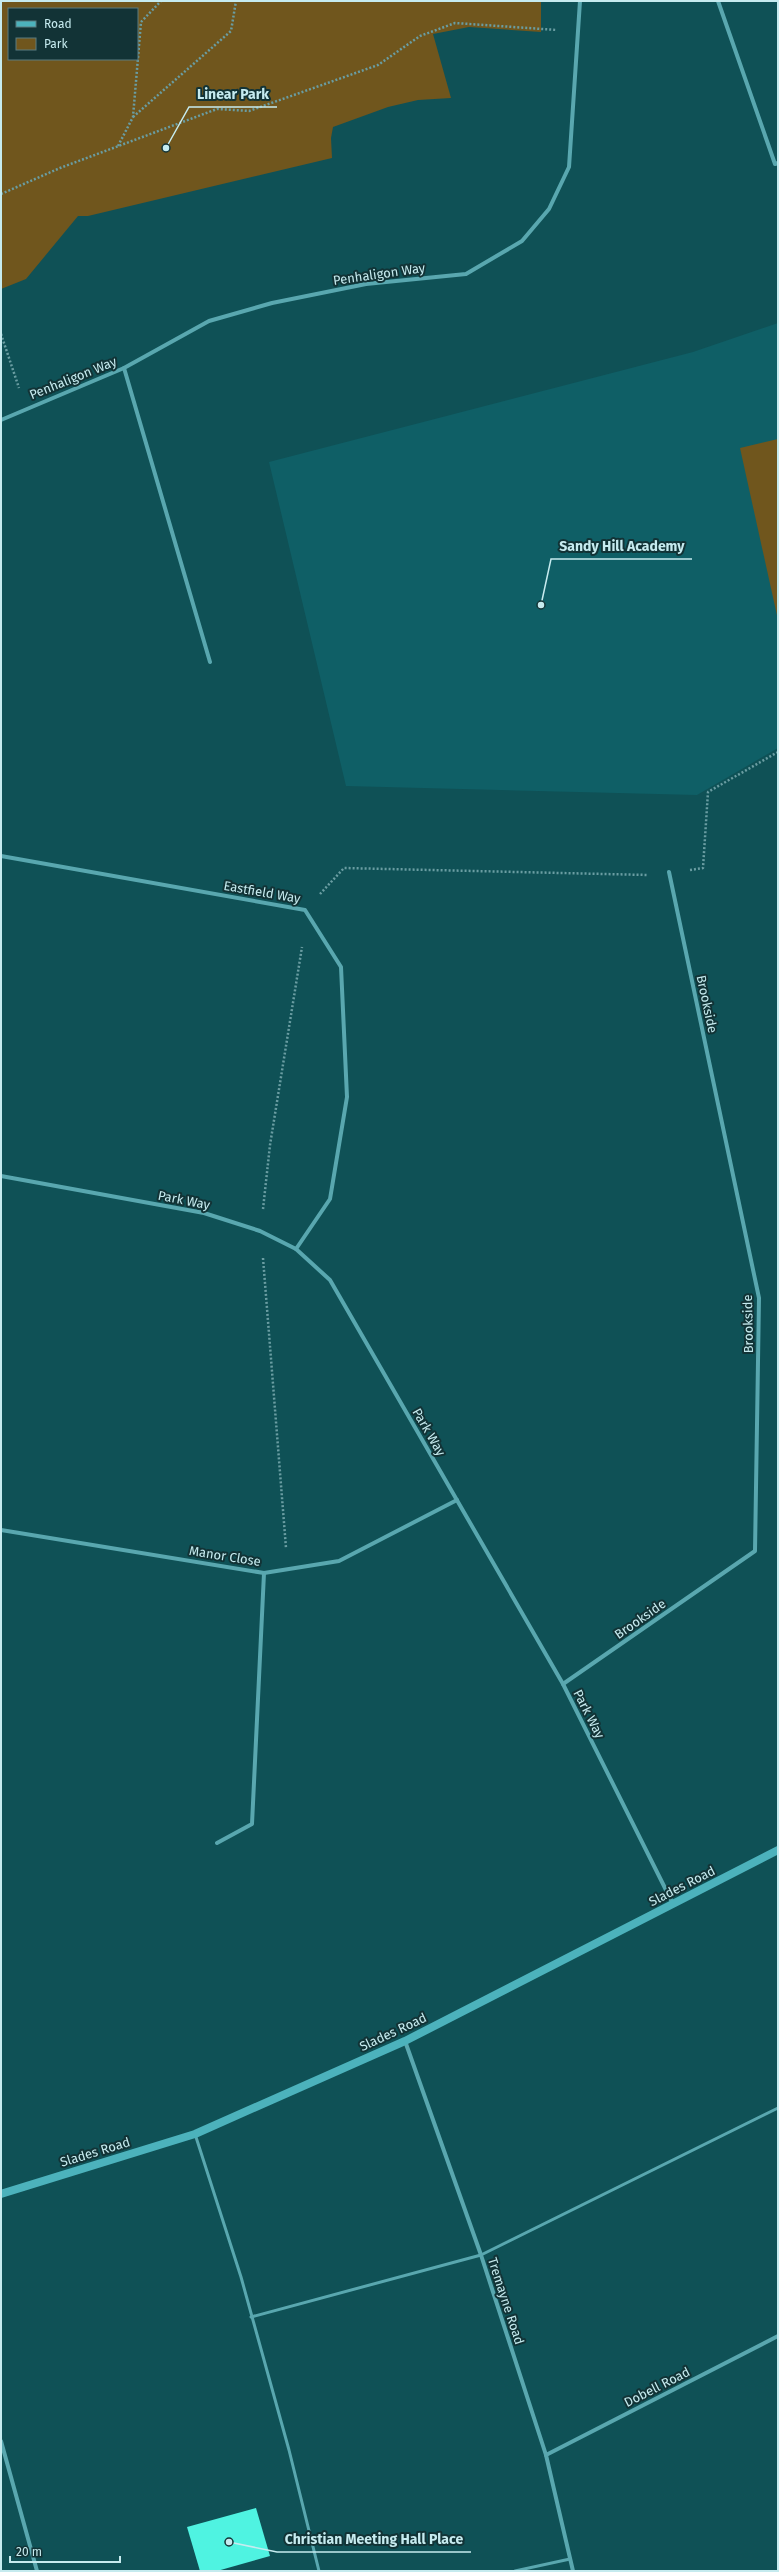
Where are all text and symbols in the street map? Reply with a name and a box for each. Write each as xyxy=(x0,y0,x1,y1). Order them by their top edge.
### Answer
legend xyxy=(8,8,138,60)
text: Road xyxy=(44,17,72,31)
text: Park xyxy=(44,37,68,51)
callout: Linear Park xyxy=(189,81,277,107)
text: Linear Park xyxy=(197,86,269,103)
street label: Penhaligon Way xyxy=(332,260,427,288)
street label: Penhaligon Way xyxy=(27,353,119,402)
callout: Sandy Hill Academy xyxy=(551,533,692,559)
text: Sandy Hill Academy xyxy=(559,538,685,555)
street label: Eastfield Way xyxy=(222,878,302,906)
street label: Brookside xyxy=(694,974,720,1034)
street label: Park Way xyxy=(157,1188,212,1212)
street label: Brookside xyxy=(740,1294,756,1354)
street label: Park Way xyxy=(409,1405,449,1459)
street label: Manor Close xyxy=(188,1543,262,1569)
street label: Brookside xyxy=(612,1596,668,1642)
street label: Park Way xyxy=(570,1687,608,1741)
street label: Slades Road xyxy=(646,1863,718,1909)
street label: Slades Road xyxy=(357,2010,429,2054)
street label: Slades Road xyxy=(58,2134,132,2170)
street label: Tremayne Road xyxy=(485,2256,527,2346)
street label: Dobell Road xyxy=(622,2364,692,2410)
callout: Christian Meeting Hall Place xyxy=(277,2526,471,2552)
text: Christian Meeting Hall Place xyxy=(285,2531,463,2548)
scale bar xyxy=(10,2538,120,2564)
text: 20 m xyxy=(16,2545,42,2559)

